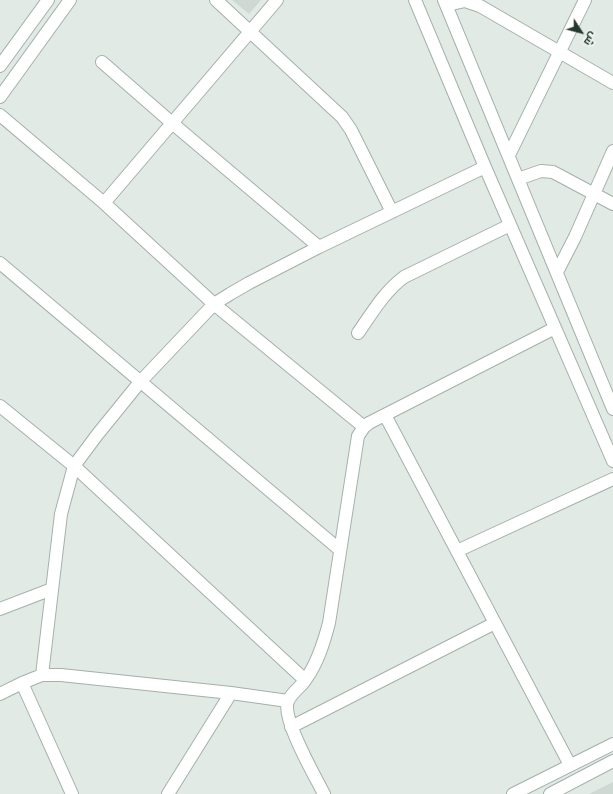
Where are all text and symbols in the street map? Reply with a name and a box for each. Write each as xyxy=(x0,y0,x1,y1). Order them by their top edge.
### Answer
north arrow xyxy=(561,12,601,52)
text: ش xyxy=(581,29,601,49)

